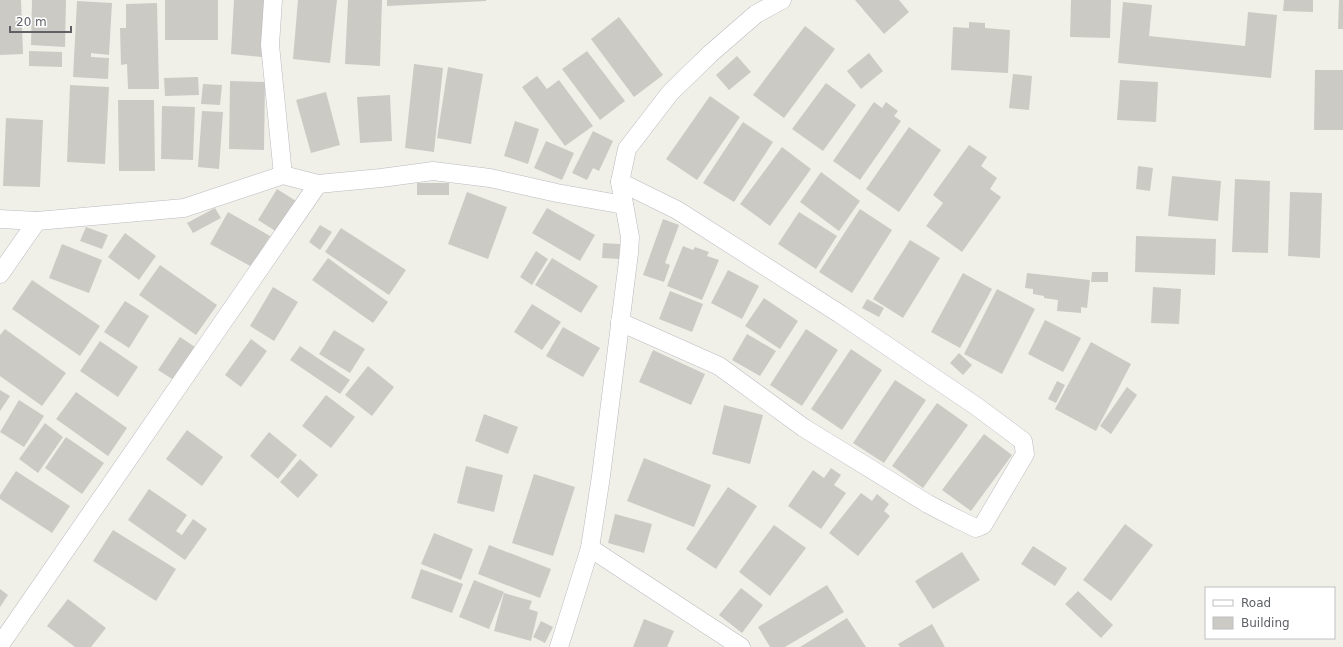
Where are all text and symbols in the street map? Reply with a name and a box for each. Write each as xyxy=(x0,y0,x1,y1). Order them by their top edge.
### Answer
scale bar xyxy=(10,8,71,34)
text: 20 m xyxy=(16,15,47,29)
legend xyxy=(1205,587,1335,639)
text: Road xyxy=(1241,596,1271,610)
text: Building xyxy=(1241,616,1290,630)

